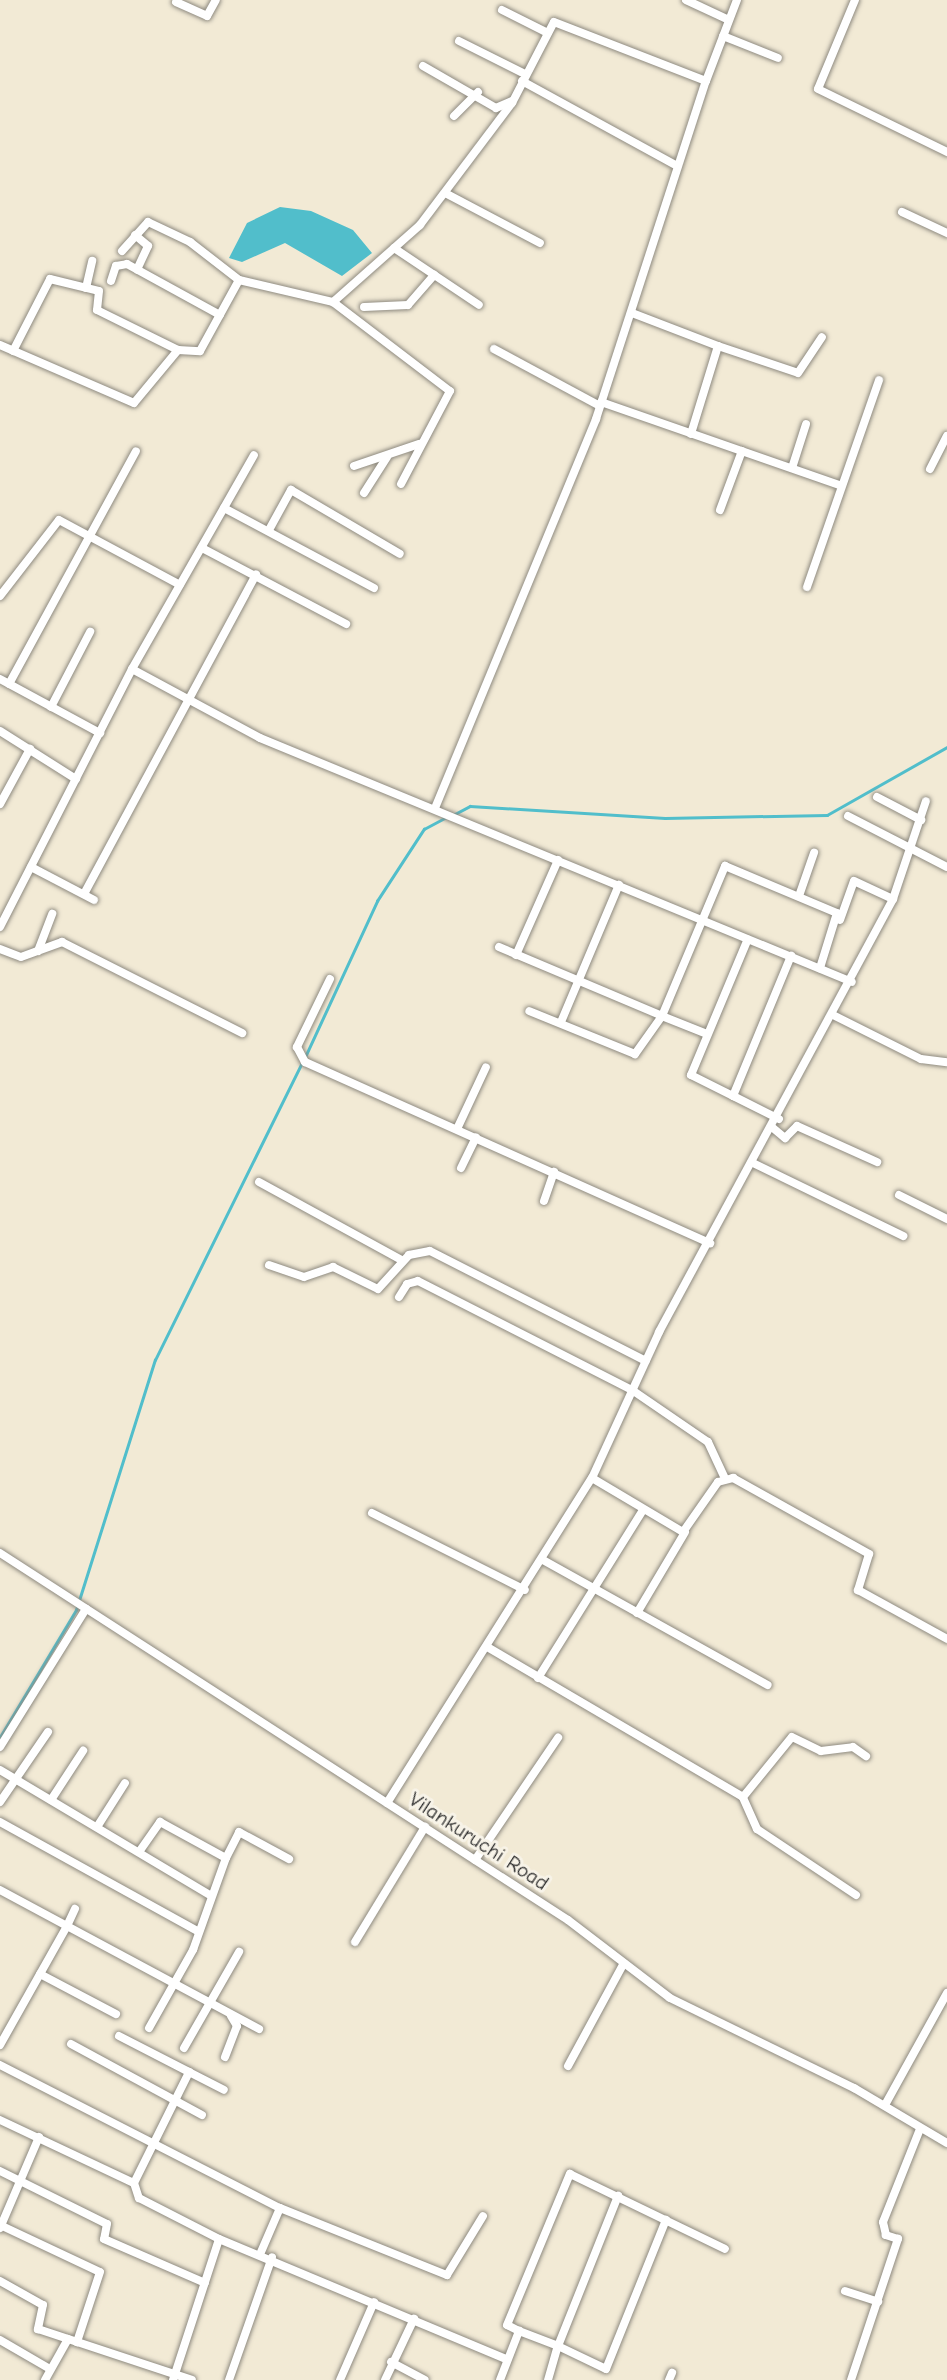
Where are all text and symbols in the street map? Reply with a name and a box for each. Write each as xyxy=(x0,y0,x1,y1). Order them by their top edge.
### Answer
street label: Vilankuruchi Road xyxy=(404,1786,554,1896)

